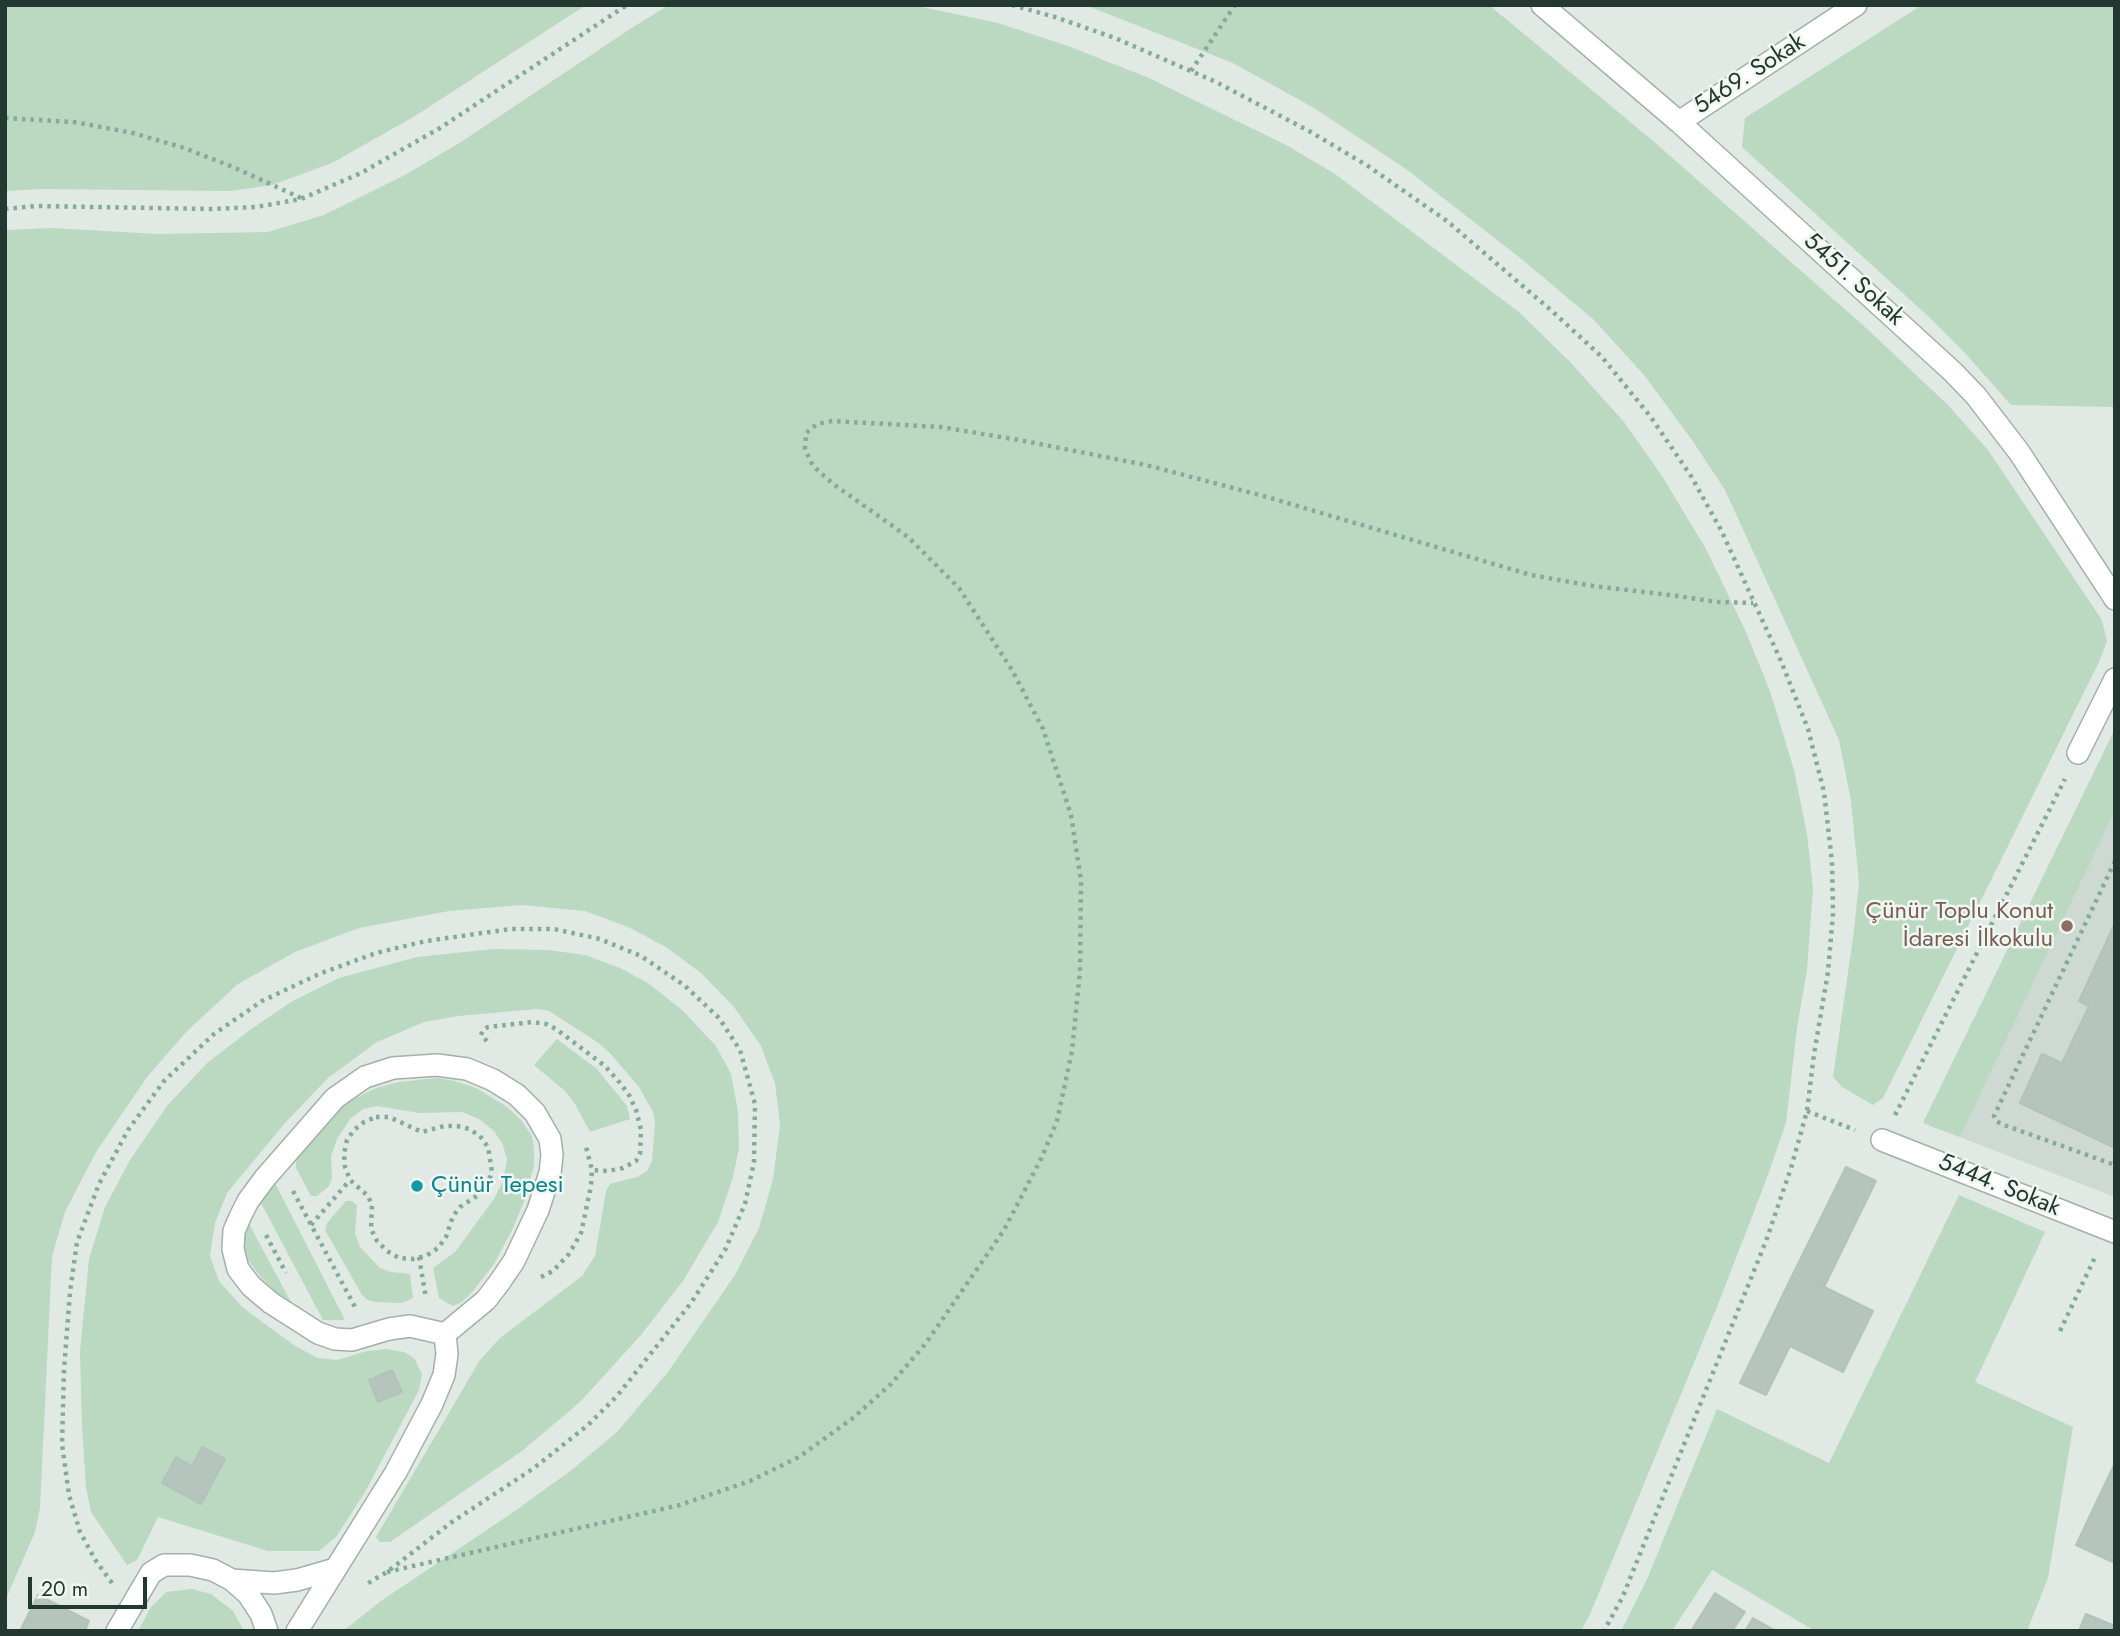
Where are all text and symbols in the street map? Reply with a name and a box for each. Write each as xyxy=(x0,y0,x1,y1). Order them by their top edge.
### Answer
street label: 5469. Sokak xyxy=(1689,28,1811,122)
street label: 5451. Sokak xyxy=(1797,227,1909,333)
place label: Çünür Toplu Konut İdaresi İlkokulu xyxy=(1866,898,2053,954)
marker: Çünür Toplu Konut İdaresi İlkokulu xyxy=(2059,918,2075,934)
street label: 5444. Sokak xyxy=(1934,1149,2064,1223)
place label: Çünür Tepesi xyxy=(431,1172,564,1200)
marker: Çünür Tepesi xyxy=(409,1178,425,1194)
scale bar xyxy=(32,1562,150,1606)
text: 20 m xyxy=(41,1574,88,1604)

